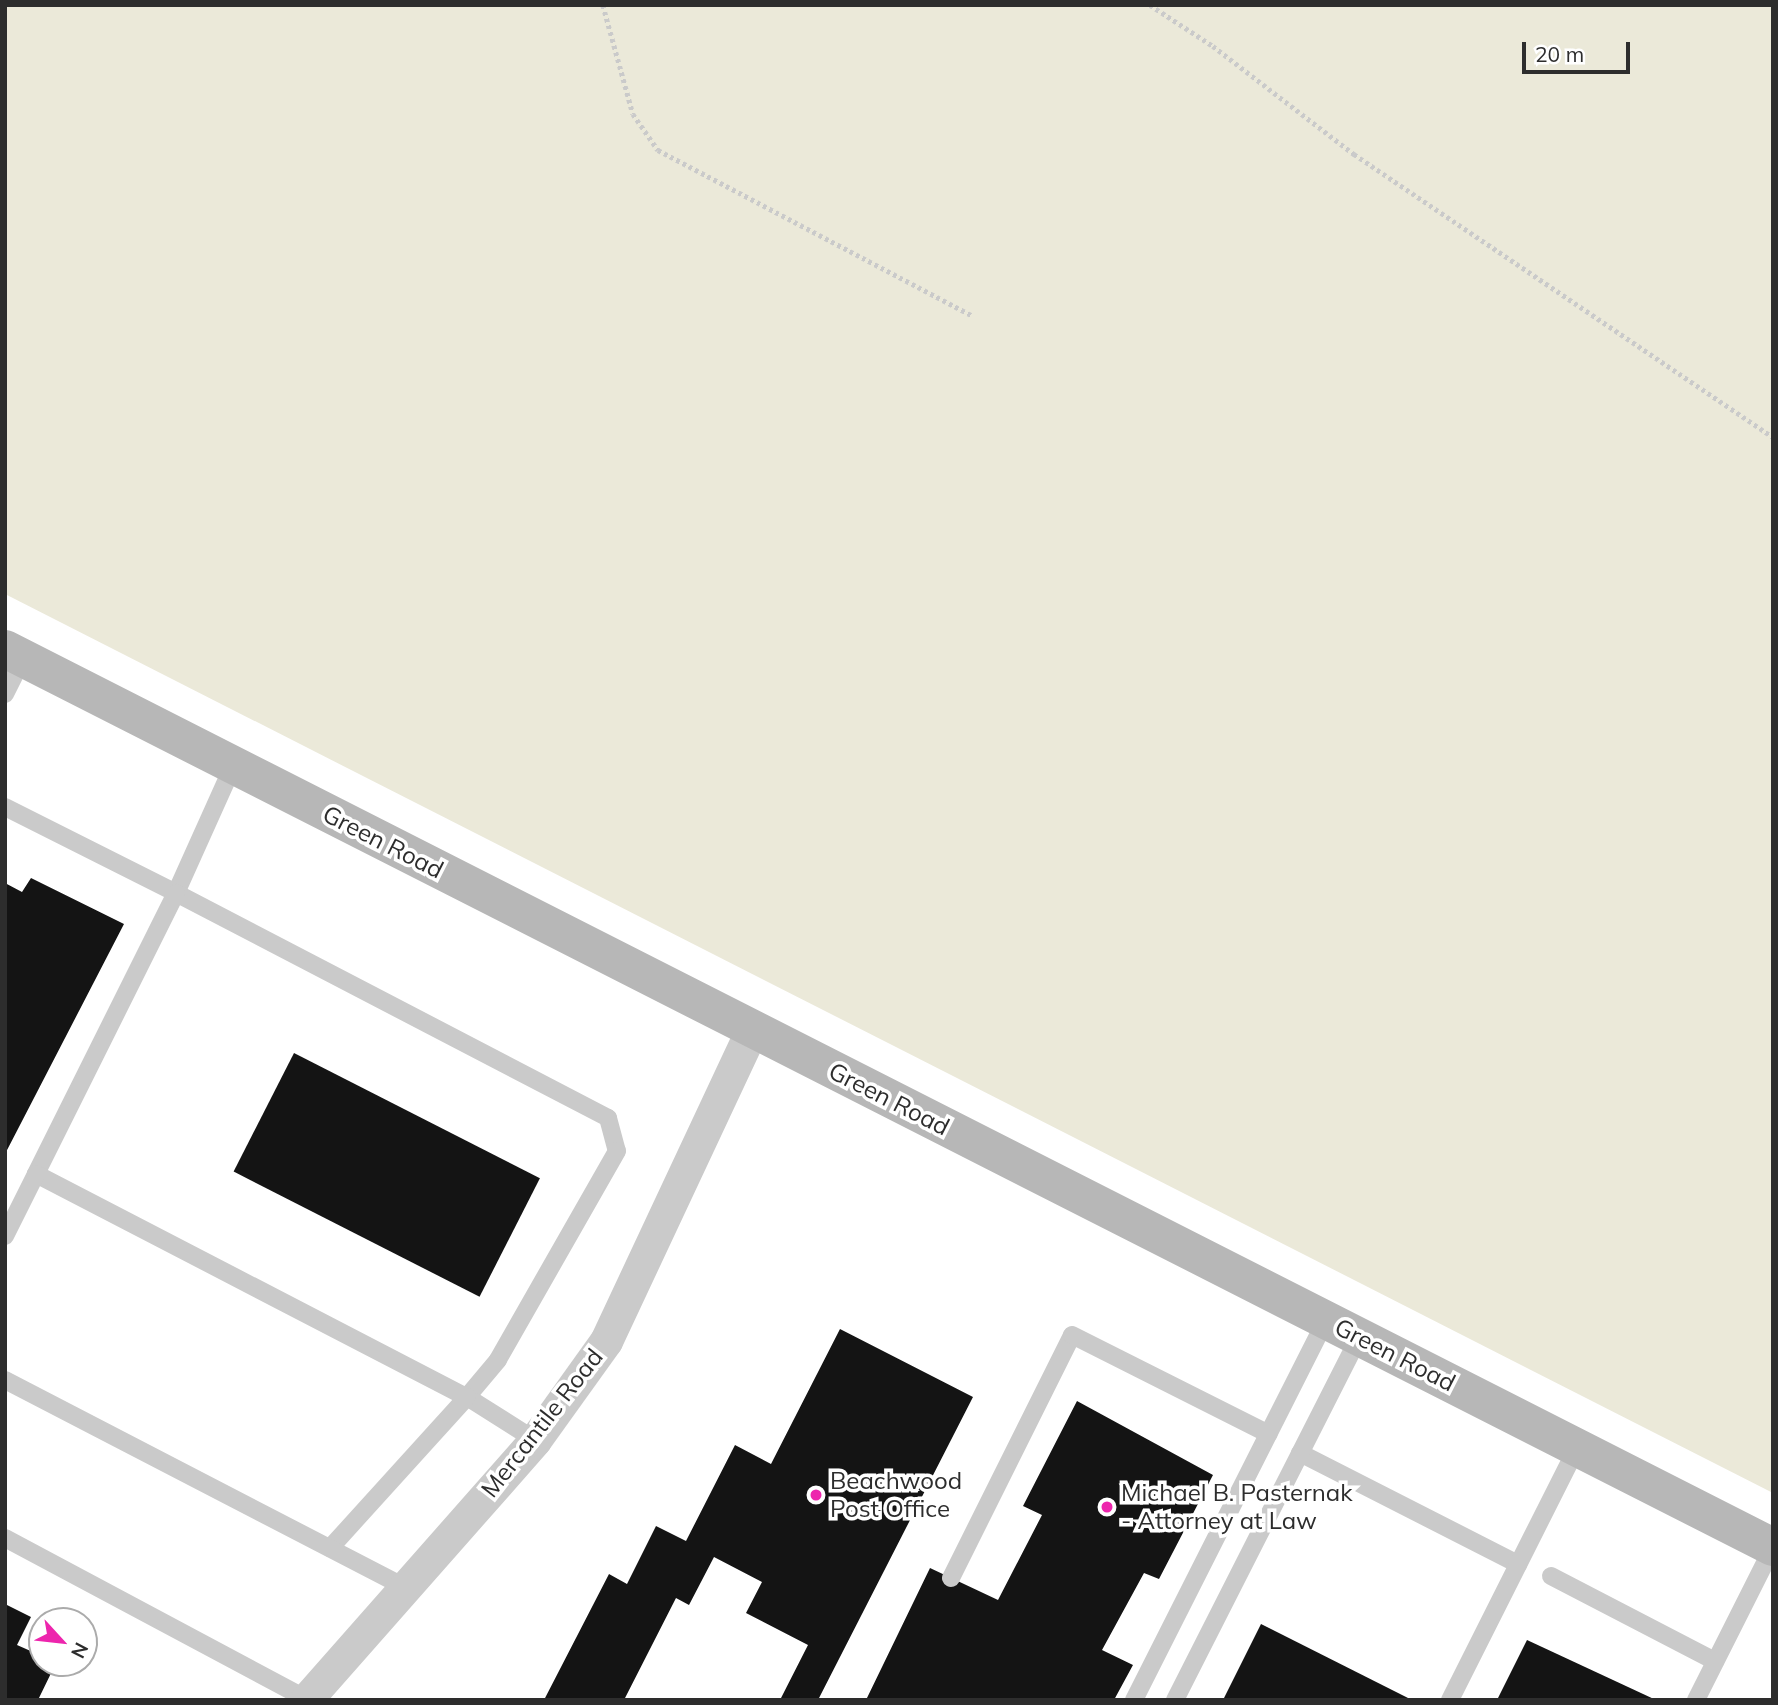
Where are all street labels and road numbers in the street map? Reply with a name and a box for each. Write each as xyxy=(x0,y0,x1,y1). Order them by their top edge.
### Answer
street label: Green Road xyxy=(318,799,448,885)
street label: Green Road xyxy=(824,1056,954,1142)
street label: Green Road xyxy=(1330,1312,1460,1398)
street label: Mercantile Road xyxy=(475,1343,609,1503)

